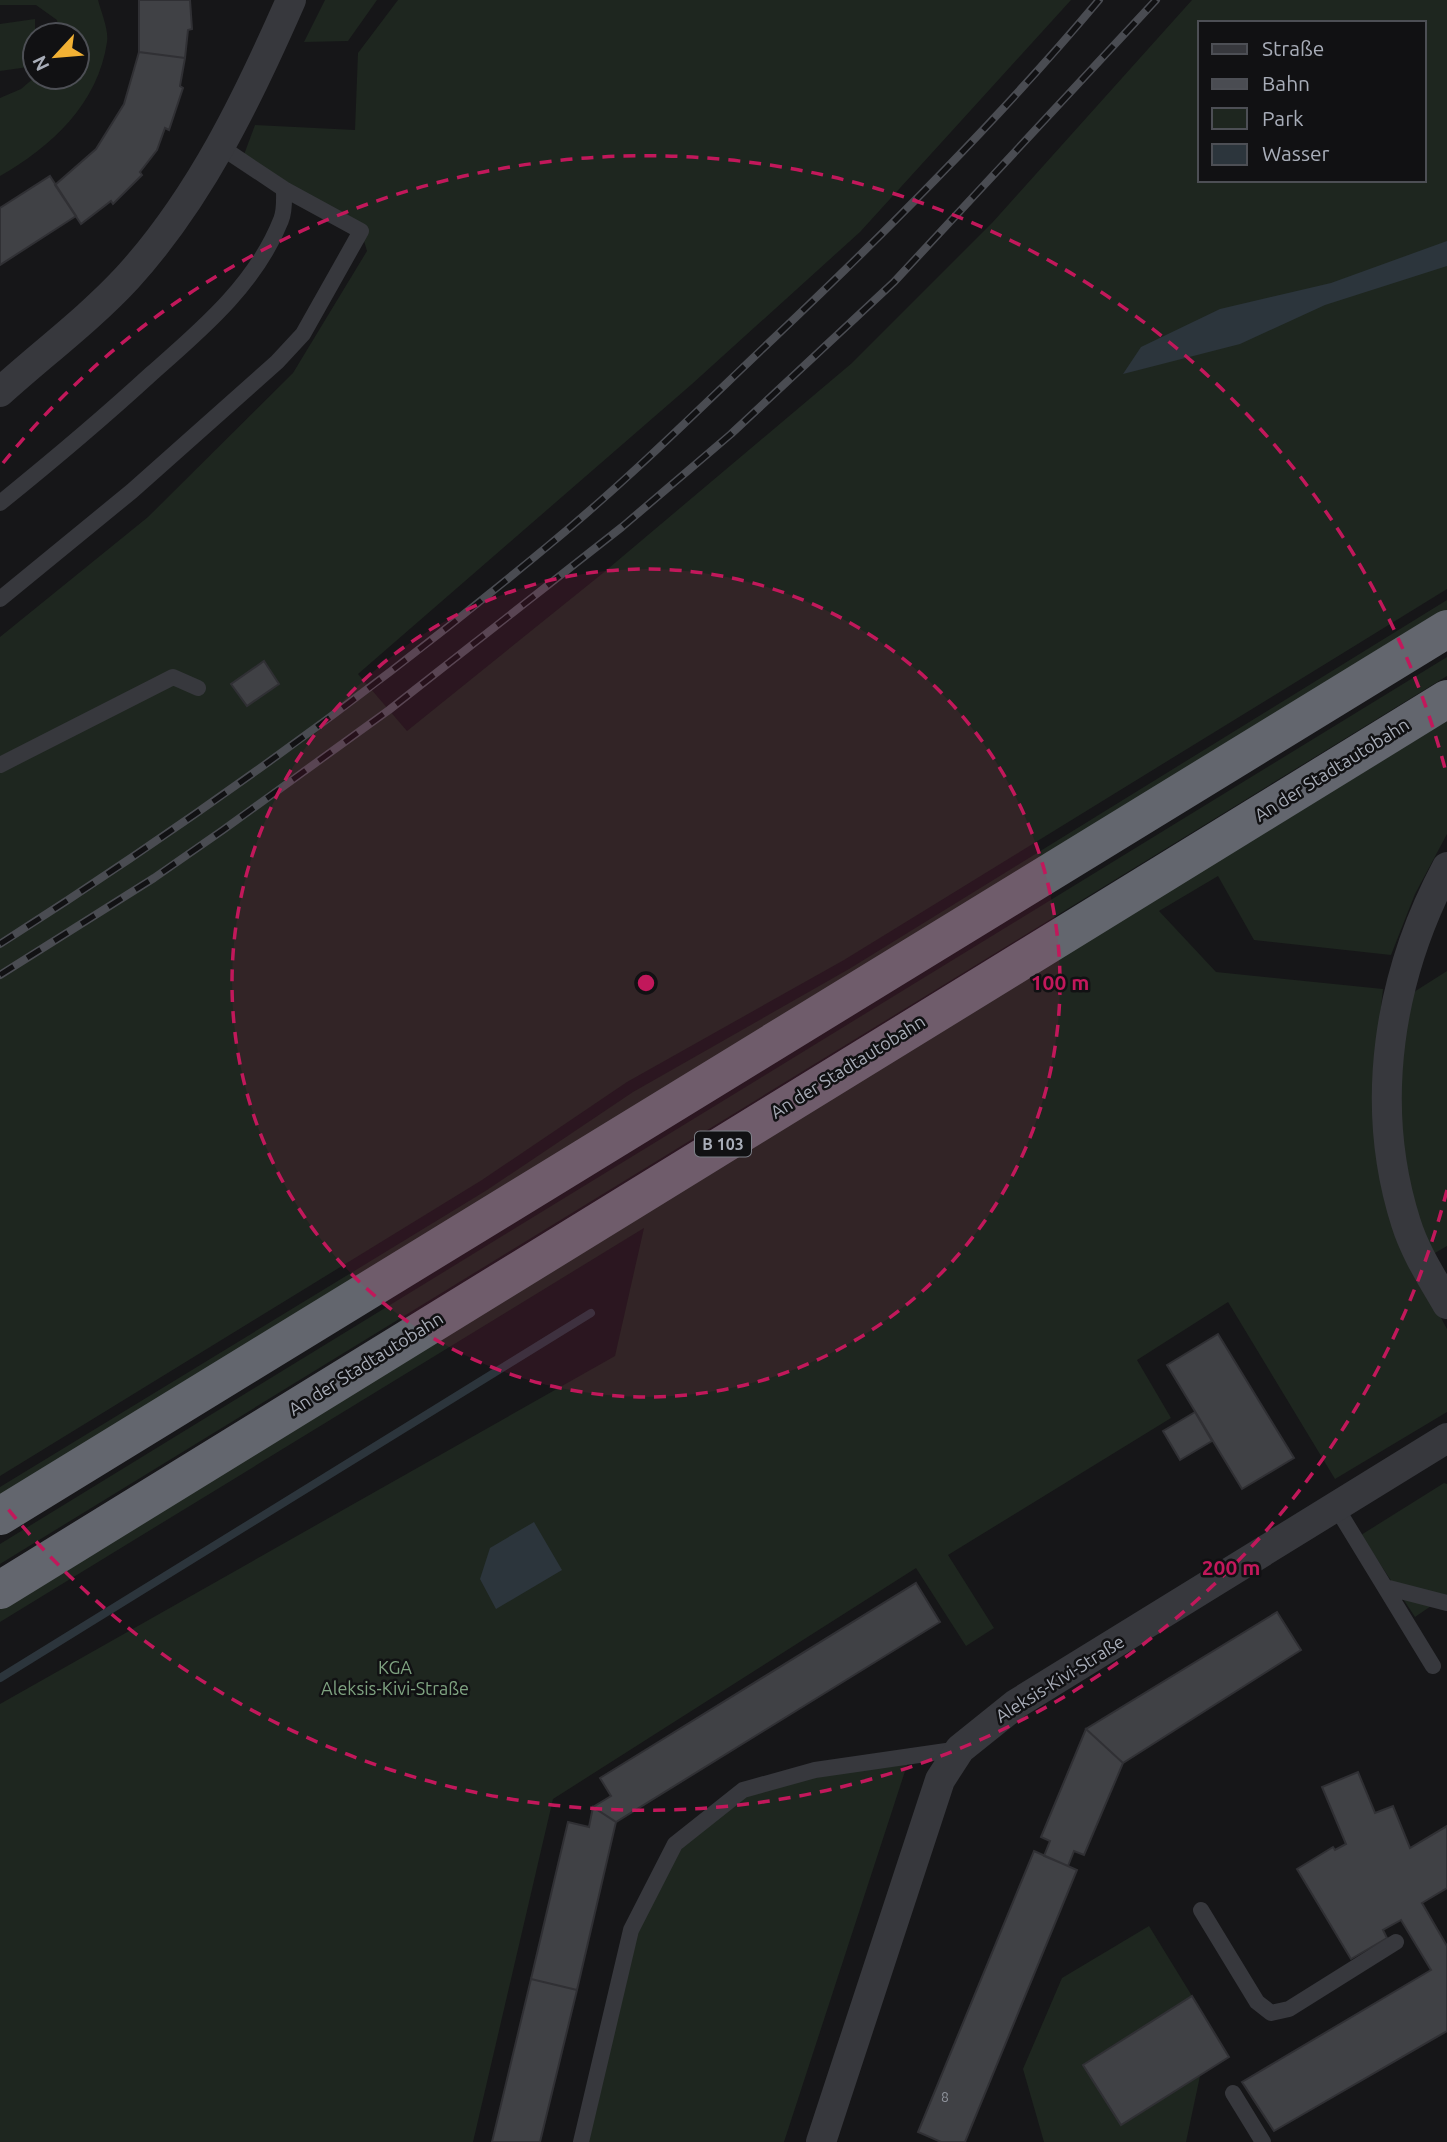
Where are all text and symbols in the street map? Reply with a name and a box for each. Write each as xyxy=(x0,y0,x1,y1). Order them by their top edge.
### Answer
north arrow xyxy=(21,21,91,91)
legend xyxy=(1198,21,1426,182)
text: Straße xyxy=(1262,36,1324,60)
text: N xyxy=(28,52,54,75)
text: Bahn xyxy=(1262,71,1310,95)
text: Park xyxy=(1262,106,1304,130)
text: Wasser xyxy=(1262,141,1330,165)
street label: An der Stadtautobahn xyxy=(1251,713,1412,825)
text: 100 m xyxy=(1031,970,1089,994)
centre of rings xyxy=(634,971,658,995)
street label: An der Stadtautobahn xyxy=(767,1010,928,1122)
road number: B 103 xyxy=(695,1132,751,1156)
street label: An der Stadtautobahn xyxy=(285,1307,446,1419)
text: 200 m xyxy=(1202,1555,1260,1579)
street label: Aleksis-Kivi-Straße xyxy=(991,1630,1128,1726)
park label: KGA Aleksis-Kivi-Straße xyxy=(321,1657,469,1698)
house number: 8 xyxy=(941,2089,949,2105)

